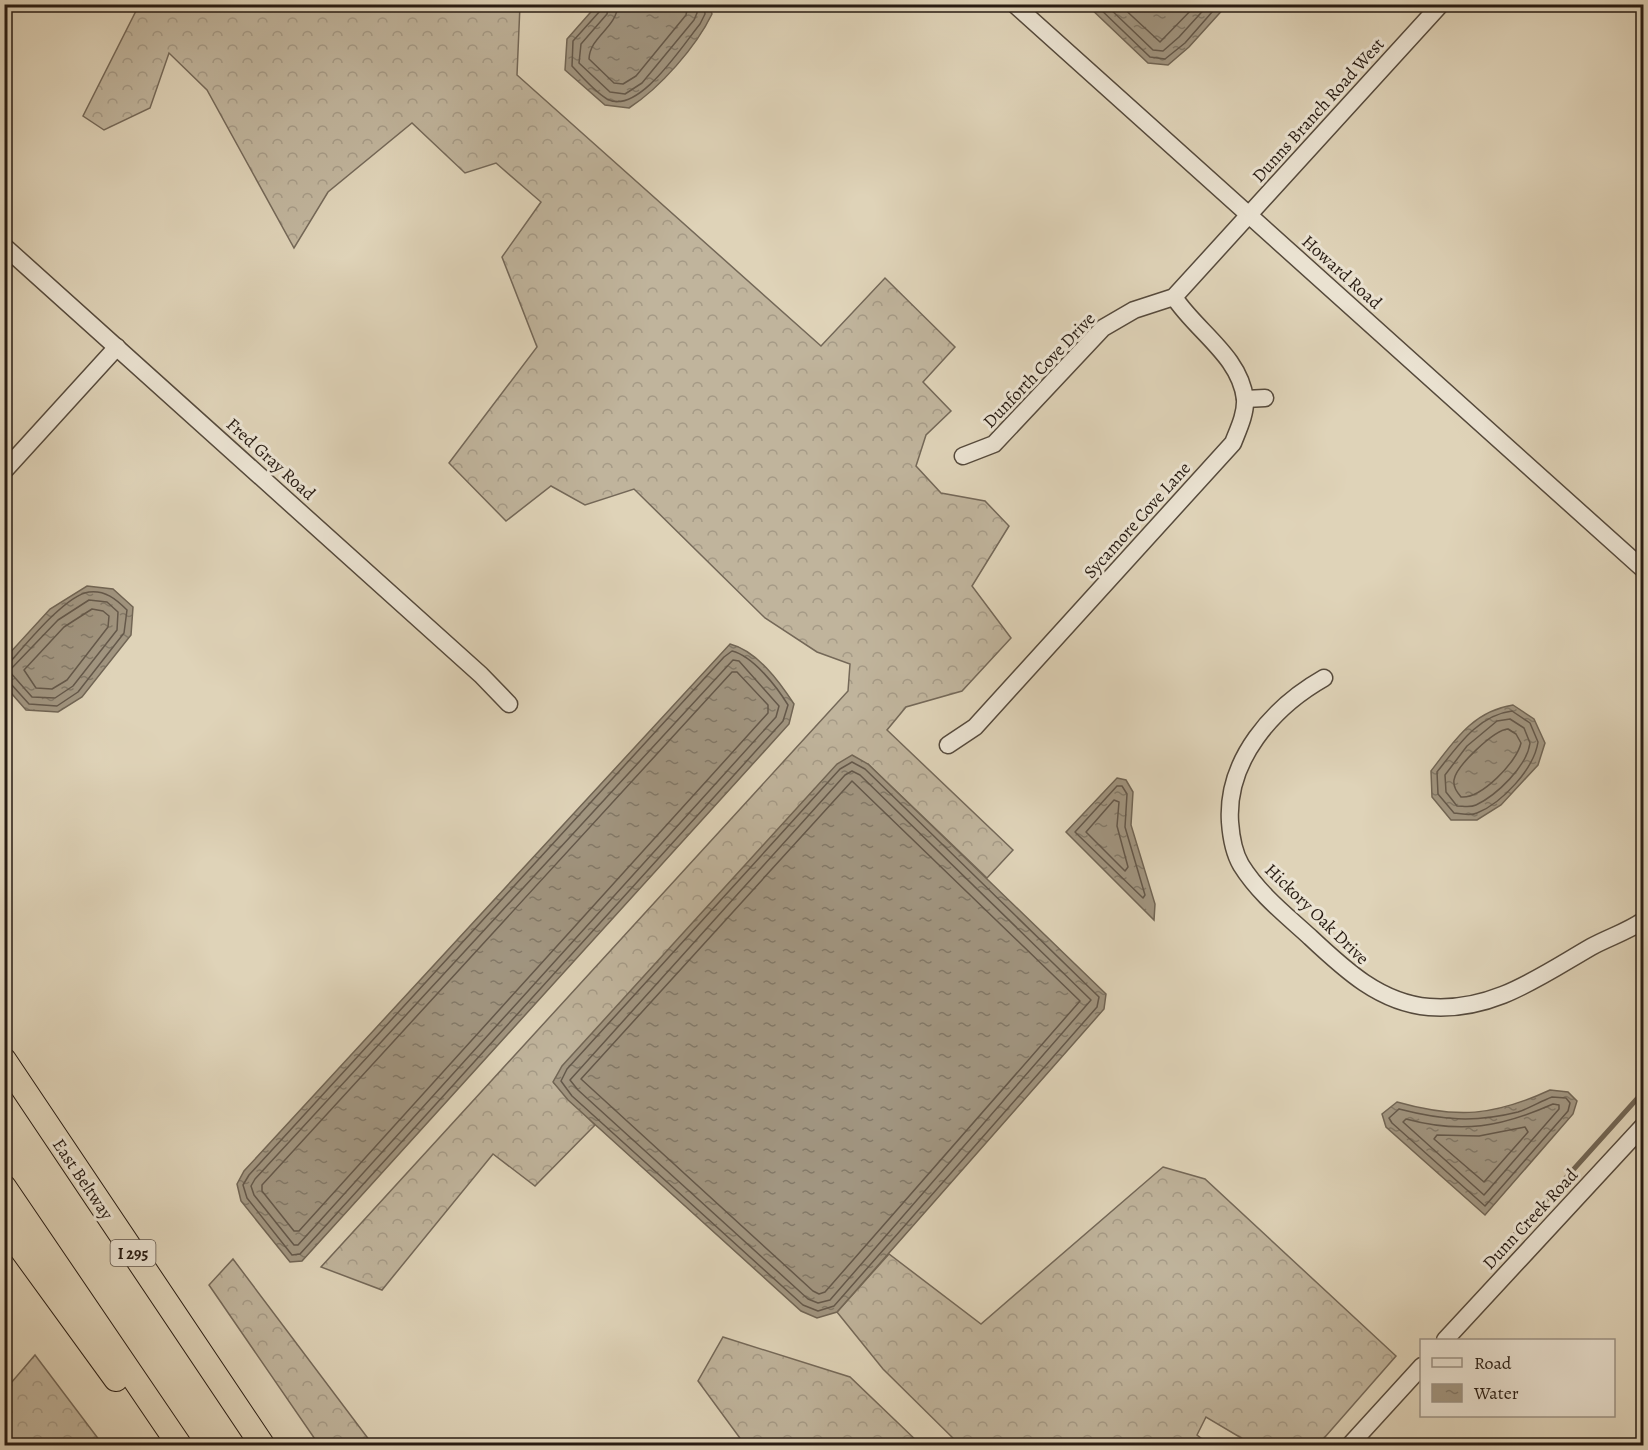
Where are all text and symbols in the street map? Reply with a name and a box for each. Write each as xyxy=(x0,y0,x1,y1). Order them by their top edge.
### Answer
street label: Dunns Branch Road West xyxy=(1247,32,1390,188)
street label: Howard Road xyxy=(1297,230,1387,315)
street label: Dunforth Cove Drive xyxy=(978,307,1100,433)
street label: Fred Gray Road xyxy=(221,412,321,506)
street label: Sycamore Cove Lane xyxy=(1078,456,1196,584)
street label: Hickory Oak Drive xyxy=(1260,858,1374,970)
street label: East Beltway xyxy=(47,1134,119,1225)
street label: Dunn Creek Road xyxy=(1477,1163,1583,1275)
road number: I 295 xyxy=(110,1240,156,1266)
legend xyxy=(1420,1339,1615,1417)
text: Road xyxy=(1474,1351,1512,1375)
text: Water xyxy=(1473,1381,1519,1405)

